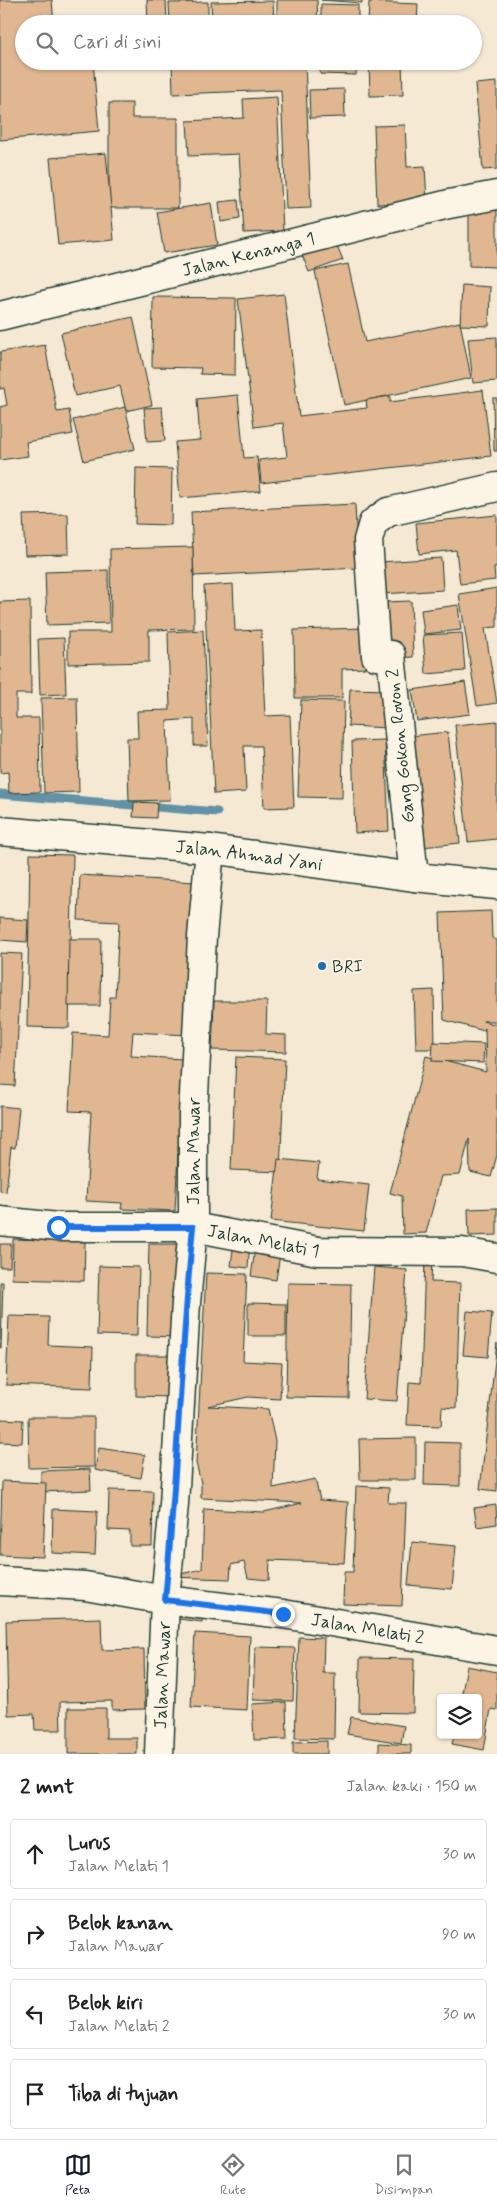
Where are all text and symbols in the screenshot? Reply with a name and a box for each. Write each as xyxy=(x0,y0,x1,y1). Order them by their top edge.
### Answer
search box xyxy=(15,15,482,70)
icon: search xyxy=(33,29,61,57)
text: Cari di sini xyxy=(73,30,161,55)
street label: Jalan Kenanga 1 xyxy=(180,227,318,283)
street label: Gang Gokon Rovon 2 xyxy=(381,667,422,824)
street label: Jalan Ahmad Yani xyxy=(174,835,324,877)
place label: BRI xyxy=(332,955,363,979)
marker: BRI xyxy=(316,960,328,972)
street label: Jalan Mawar xyxy=(182,1096,207,1205)
route start xyxy=(47,1216,70,1239)
street label: Jalan Melati 1 xyxy=(205,1219,321,1264)
route end xyxy=(272,1603,295,1626)
street label: Jalan Melati 2 xyxy=(309,1608,426,1651)
street label: Jalan Mawar xyxy=(149,1620,177,1729)
map controls xyxy=(437,1694,482,1739)
button: layers xyxy=(437,1694,482,1739)
text: 2 mnt xyxy=(20,1773,74,1801)
text: Jalan kaki · 150 m xyxy=(346,1776,477,1797)
text: Lurus xyxy=(68,1831,110,1856)
icon: ahead xyxy=(21,1840,49,1868)
text: 30 m xyxy=(443,1844,476,1865)
text: Jalan Melati 1 xyxy=(68,1856,169,1877)
text: Belok kanan xyxy=(68,1911,173,1936)
icon: right xyxy=(21,1920,49,1948)
text: 90 m xyxy=(442,1924,476,1945)
text: Jalan Mawar xyxy=(68,1936,164,1957)
text: Belok kiri xyxy=(68,1991,143,2016)
icon: left xyxy=(21,2000,49,2028)
text: 30 m xyxy=(443,2004,476,2025)
text: Jalan Melati 2 xyxy=(68,2016,170,2037)
icon: arrive xyxy=(21,2080,49,2108)
text: Tiba di tujuan xyxy=(68,2082,179,2107)
tab: Peta xyxy=(64,2151,92,2199)
tab: Rute xyxy=(219,2151,247,2199)
tab: Disimpan xyxy=(374,2151,433,2199)

